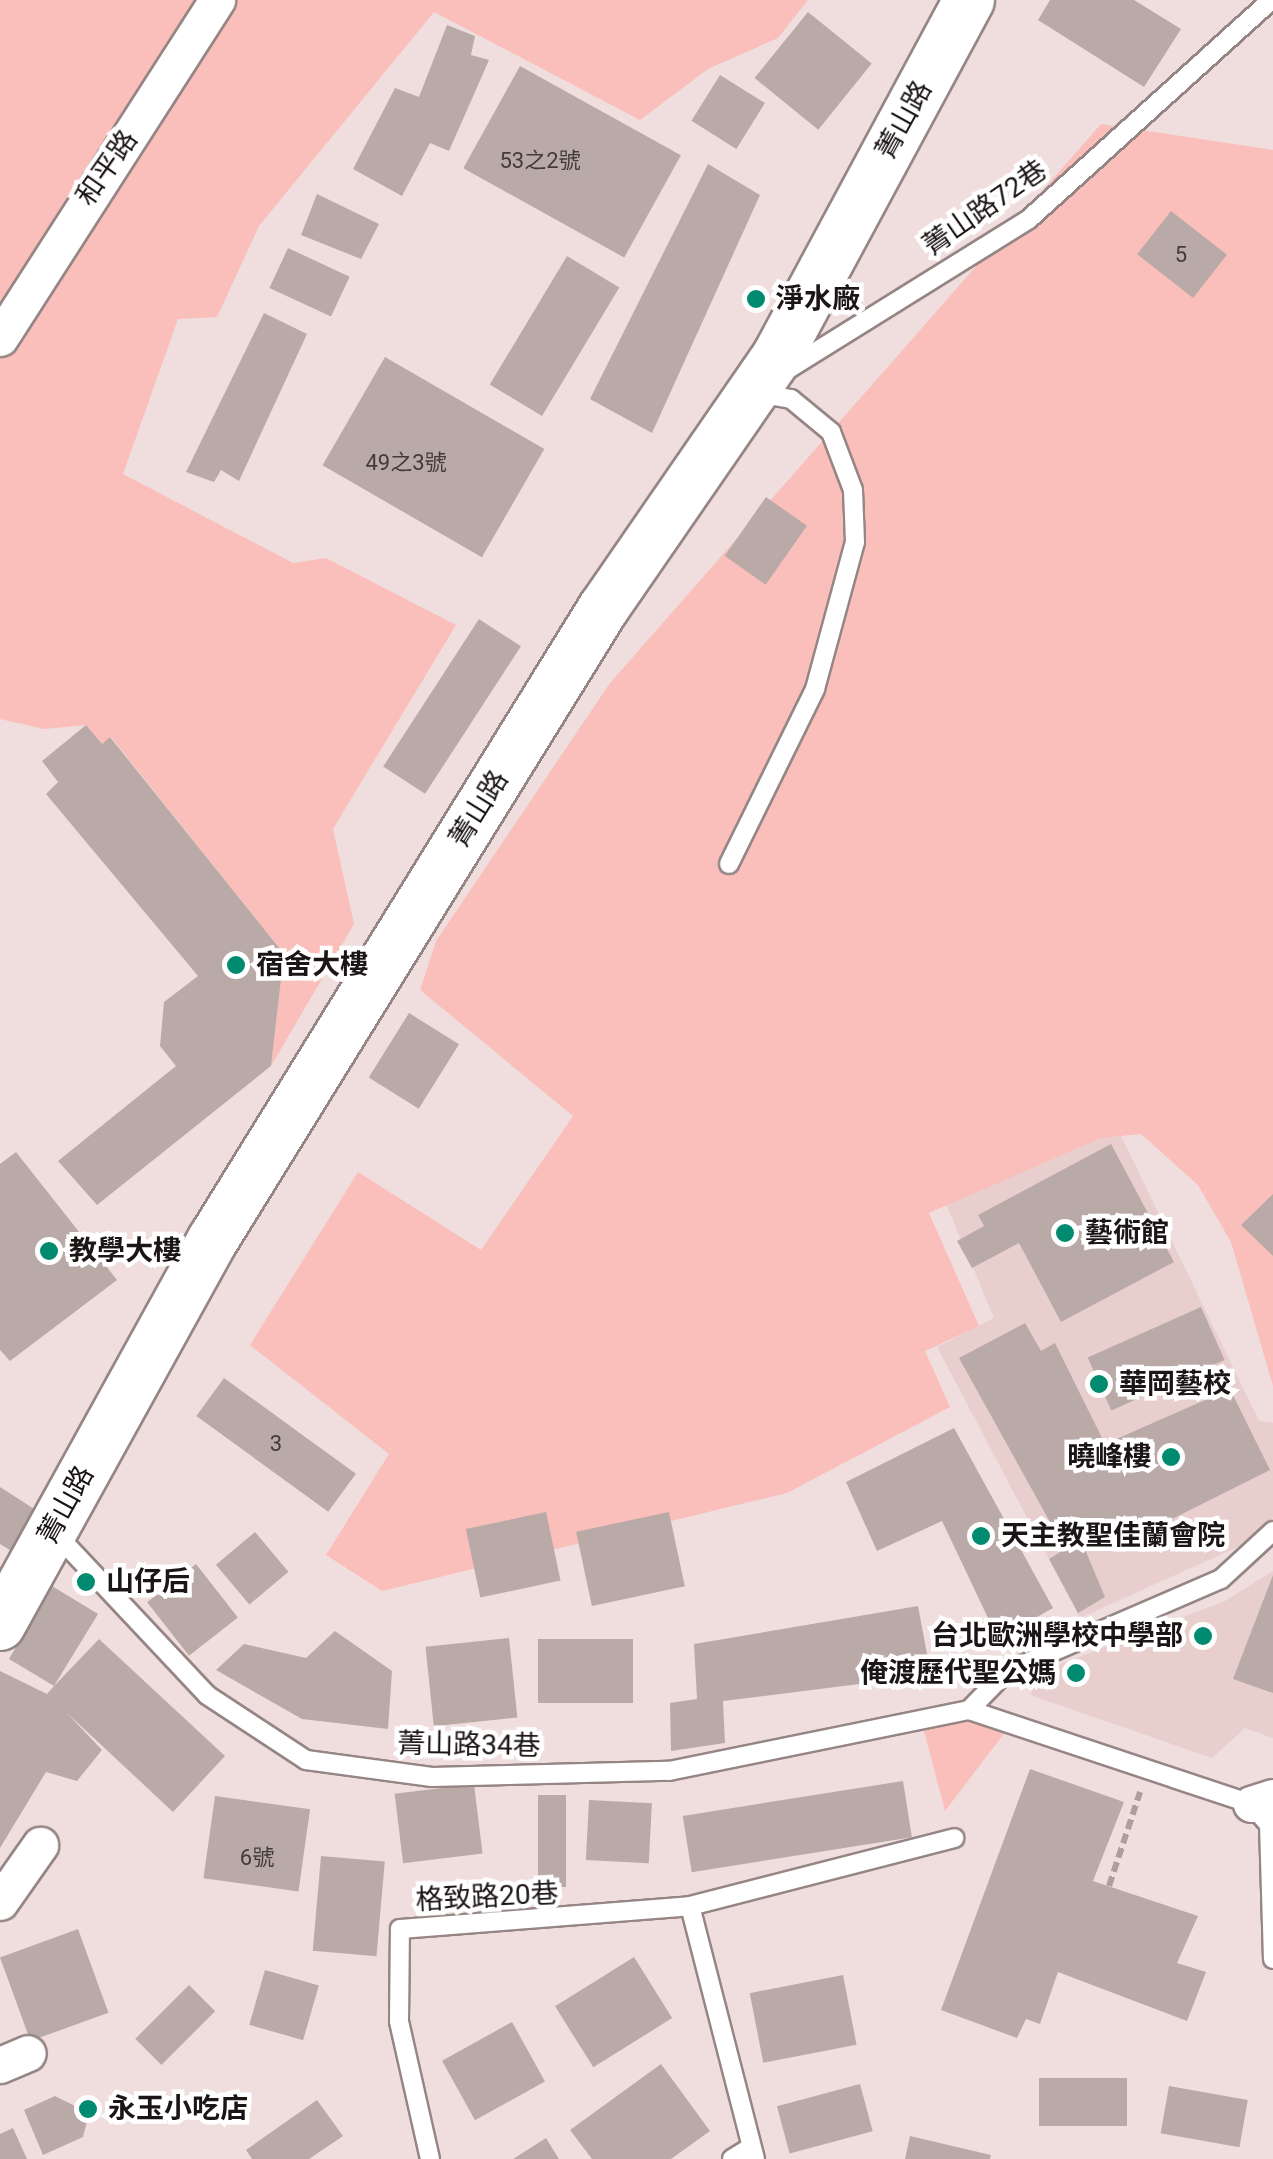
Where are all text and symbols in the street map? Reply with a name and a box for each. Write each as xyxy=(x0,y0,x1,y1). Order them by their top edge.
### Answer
street label: 菁山路 xyxy=(869,75,939,165)
street label: 和平路 xyxy=(69,124,145,212)
house number: 53之2號 xyxy=(499,148,581,174)
street label: 菁山路72巷 xyxy=(917,153,1053,263)
house number: 5 xyxy=(1175,242,1187,268)
place label: 淨水廠 xyxy=(776,282,860,316)
marker: 淨水廠 xyxy=(745,288,767,310)
house number: 49之3號 xyxy=(365,450,447,476)
street label: 菁山路 xyxy=(442,764,516,854)
place label: 宿舍大樓 xyxy=(256,948,368,982)
marker: 宿舍大樓 xyxy=(225,954,247,976)
place label: 藝術館 xyxy=(1085,1216,1169,1250)
marker: 藝術館 xyxy=(1054,1222,1076,1244)
place label: 教學大樓 xyxy=(69,1234,181,1268)
marker: 教學大樓 xyxy=(38,1240,60,1262)
place label: 華岡藝校 xyxy=(1119,1367,1231,1401)
marker: 華岡藝校 xyxy=(1088,1373,1110,1395)
house number: 3 xyxy=(270,1431,282,1457)
place label: 曉峰樓 xyxy=(1067,1440,1151,1474)
marker: 曉峰樓 xyxy=(1160,1446,1182,1468)
street label: 菁山路 xyxy=(31,1460,101,1550)
place label: 天主教聖佳蘭會院 xyxy=(1001,1519,1225,1553)
marker: 天主教聖佳蘭會院 xyxy=(970,1525,992,1547)
place label: 山仔后 xyxy=(106,1565,190,1599)
marker: 山仔后 xyxy=(75,1571,97,1593)
place label: 台北歐洲學校中學部 xyxy=(931,1619,1183,1653)
marker: 台北歐洲學校中學部 xyxy=(1192,1625,1214,1647)
place label: 俺渡歷代聖公媽 xyxy=(860,1656,1056,1690)
marker: 俺渡歷代聖公媽 xyxy=(1065,1662,1087,1684)
street label: 菁山路34巷 xyxy=(397,1727,541,1763)
house number: 6號 xyxy=(240,1845,274,1871)
street label: 格致路20巷 xyxy=(414,1876,560,1918)
place label: 永玉小吃店 xyxy=(108,2092,248,2126)
marker: 永玉小吃店 xyxy=(77,2098,99,2120)

